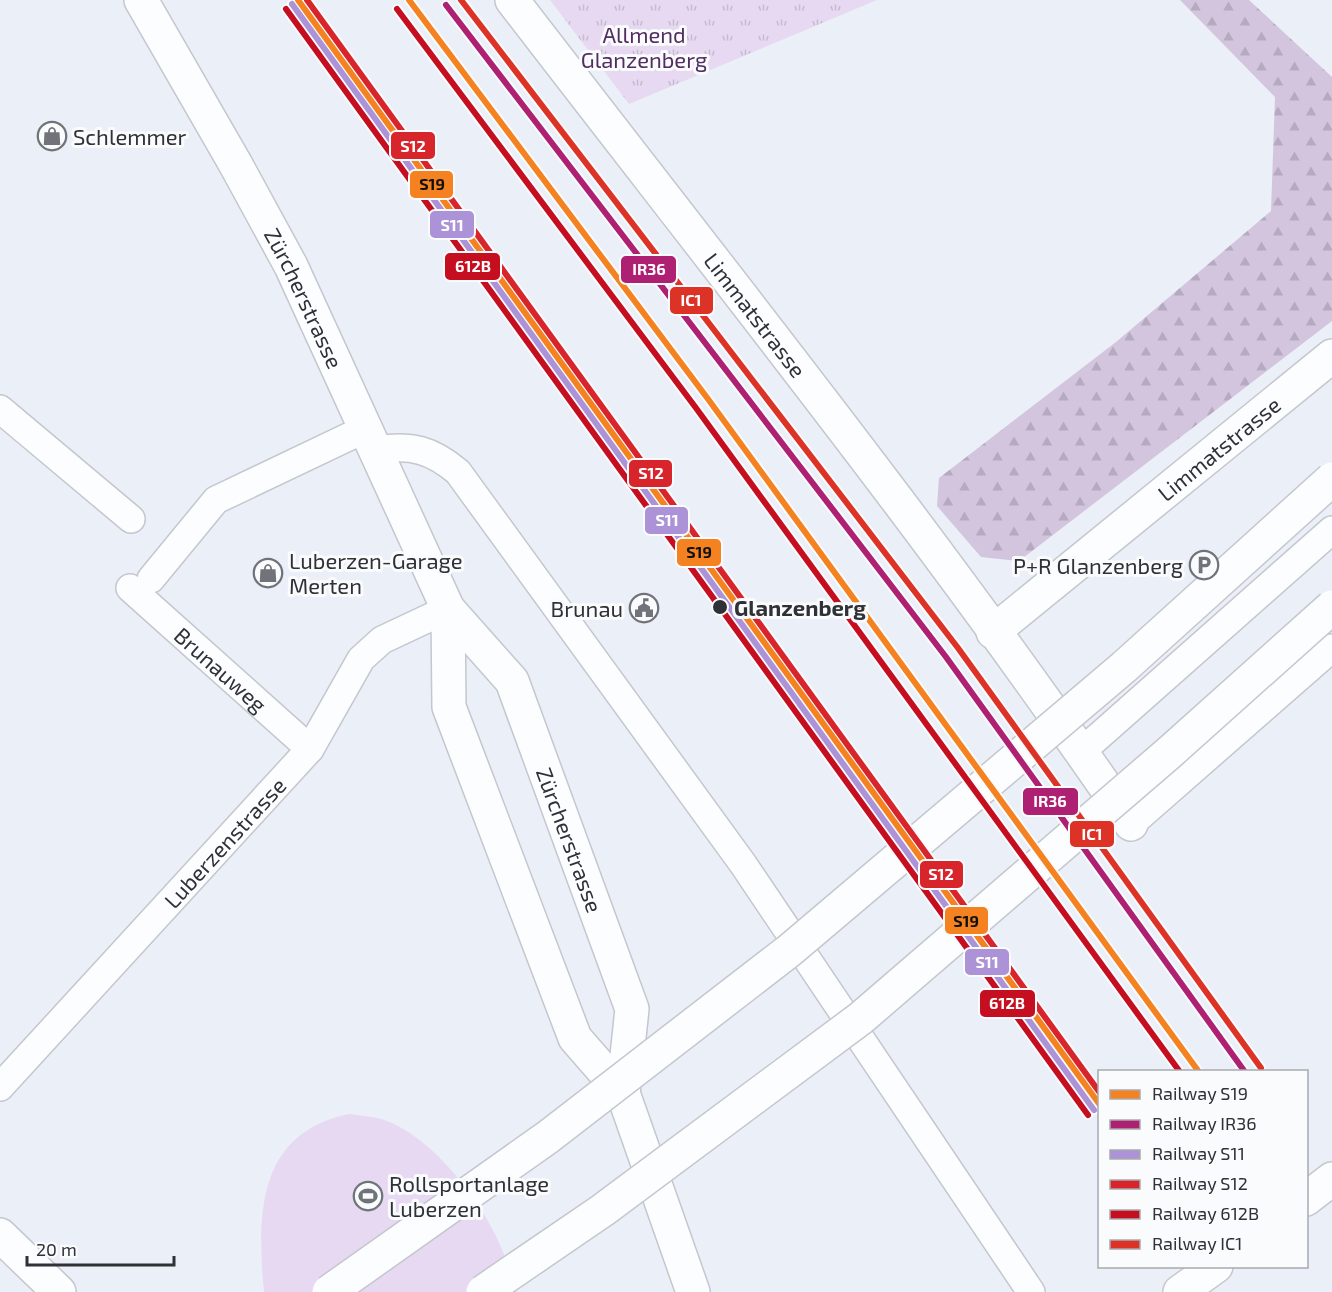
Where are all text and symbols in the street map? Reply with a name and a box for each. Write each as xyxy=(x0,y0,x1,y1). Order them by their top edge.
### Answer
park label: Allmend Glanzenberg xyxy=(581,21,707,72)
shop icon: Schlemmer xyxy=(36,120,68,152)
place label: Schlemmer xyxy=(73,123,187,149)
line badge: S12 xyxy=(390,131,436,160)
text: S12 xyxy=(400,136,426,155)
line badge: S19 xyxy=(409,170,454,199)
text: S19 xyxy=(419,174,445,193)
line badge: S11 xyxy=(429,210,475,239)
text: S11 xyxy=(440,215,464,234)
street label: Zürcherstrasse xyxy=(260,223,349,372)
street label: Limmatstrasse xyxy=(699,247,812,382)
line badge: 612B xyxy=(444,252,501,281)
line badge: IR36 xyxy=(620,255,677,284)
text: 612B xyxy=(455,256,491,275)
text: IR36 xyxy=(632,259,666,278)
line badge: IC1 xyxy=(669,286,714,315)
text: IC1 xyxy=(681,290,702,309)
street label: Limmatstrasse xyxy=(1152,391,1285,506)
line badge: S12 xyxy=(628,459,673,488)
text: S12 xyxy=(638,463,664,482)
line badge: S11 xyxy=(644,506,689,535)
text: S11 xyxy=(655,510,679,529)
line badge: S19 xyxy=(676,538,722,567)
text: S19 xyxy=(686,542,712,561)
place label: Luberzen-Garage Merten xyxy=(289,547,463,598)
parking icon: P+R Glanzenberg xyxy=(1188,549,1220,581)
place label: P+R Glanzenberg xyxy=(1013,552,1183,578)
shop icon: Luberzen-Garage Merten xyxy=(252,557,284,589)
public building icon: Brunau xyxy=(628,592,660,624)
place label: Glanzenberg xyxy=(734,594,866,620)
place label: Brunau xyxy=(551,595,623,621)
marker: Glanzenberg xyxy=(711,598,729,616)
street label: Brunauweg xyxy=(170,621,272,717)
street label: Zürcherstrasse xyxy=(532,764,608,916)
street label: Luberzenstrasse xyxy=(158,772,291,913)
line badge: IR36 xyxy=(1022,787,1079,816)
text: IR36 xyxy=(1033,791,1067,810)
line badge: IC1 xyxy=(1069,820,1115,848)
text: IC1 xyxy=(1082,824,1103,843)
line badge: S12 xyxy=(919,860,964,889)
text: S12 xyxy=(928,864,954,883)
line badge: S19 xyxy=(944,906,989,935)
text: S19 xyxy=(953,911,979,930)
line badge: S11 xyxy=(964,948,1010,976)
text: S11 xyxy=(975,952,999,971)
line badge: 612B xyxy=(979,989,1036,1018)
text: 612B xyxy=(989,993,1025,1012)
legend xyxy=(1098,1070,1308,1268)
text: Railway S19 xyxy=(1152,1082,1248,1104)
text: Railway IR36 xyxy=(1152,1112,1257,1134)
text: Railway S11 xyxy=(1152,1142,1245,1164)
place label: Rollsportanlage Luberzen xyxy=(389,1170,549,1221)
text: Railway S12 xyxy=(1152,1172,1248,1194)
sports icon: Rollsportanlage Luberzen xyxy=(352,1180,384,1212)
text: Railway 612B xyxy=(1152,1202,1259,1224)
scale bar xyxy=(27,1229,174,1267)
text: Railway IC1 xyxy=(1152,1232,1243,1254)
text: 20 m xyxy=(36,1238,77,1260)

